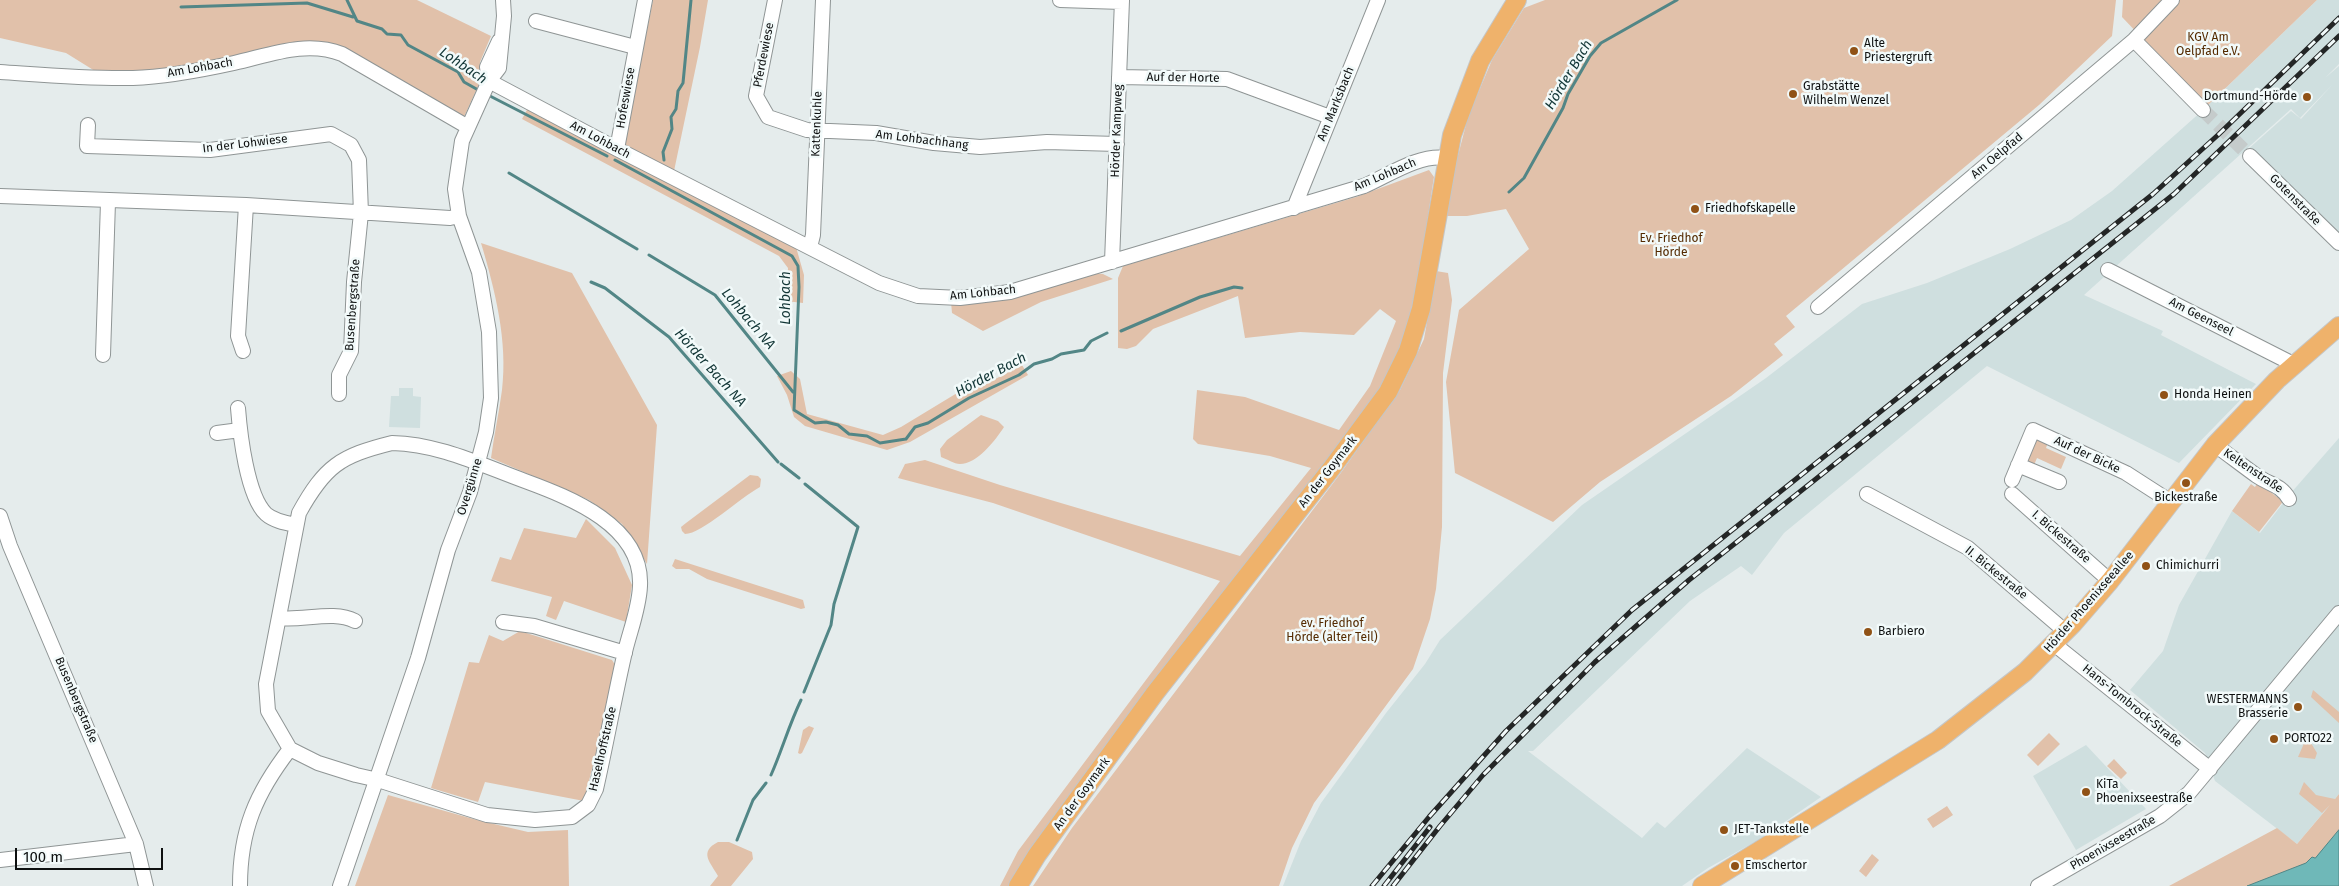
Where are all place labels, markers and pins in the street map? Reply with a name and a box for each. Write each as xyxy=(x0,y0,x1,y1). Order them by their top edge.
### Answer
place label: Alte Priestergruft xyxy=(1864,37,1932,65)
marker: Alte Priestergruft xyxy=(1848,45,1860,57)
place label: Grabstätte Wilhelm Wenzel xyxy=(1803,80,1889,108)
marker: Grabstätte Wilhelm Wenzel xyxy=(1787,88,1799,100)
place label: Dortmund-Hörde xyxy=(2204,90,2297,104)
marker: Dortmund-Hörde xyxy=(2301,91,2313,103)
place label: Friedhofskapelle xyxy=(1705,202,1795,216)
marker: Friedhofskapelle xyxy=(1689,203,1701,215)
place label: Honda Heinen xyxy=(2174,388,2252,402)
marker: Honda Heinen xyxy=(2158,389,2170,401)
marker: Bickestraße xyxy=(2180,477,2192,489)
place label: Bickestraße xyxy=(2154,491,2218,505)
place label: Chimichurri xyxy=(2156,559,2219,573)
marker: Chimichurri xyxy=(2140,560,2152,572)
place label: Barbiero xyxy=(1878,625,1925,639)
marker: Barbiero xyxy=(1862,626,1874,638)
place label: WESTERMANNS Brasserie xyxy=(2206,693,2288,721)
marker: WESTERMANNS Brasserie xyxy=(2292,701,2304,713)
place label: PORTO22 xyxy=(2284,732,2332,746)
marker: PORTO22 xyxy=(2268,733,2280,745)
place label: KiTa Phoenixseestraße xyxy=(2096,778,2193,806)
marker: KiTa Phoenixseestraße xyxy=(2080,786,2092,798)
place label: JET-Tankstelle xyxy=(1734,823,1809,837)
marker: JET-Tankstelle xyxy=(1718,824,1730,836)
place label: Emschertor xyxy=(1745,859,1807,873)
marker: Emschertor xyxy=(1729,860,1741,872)

